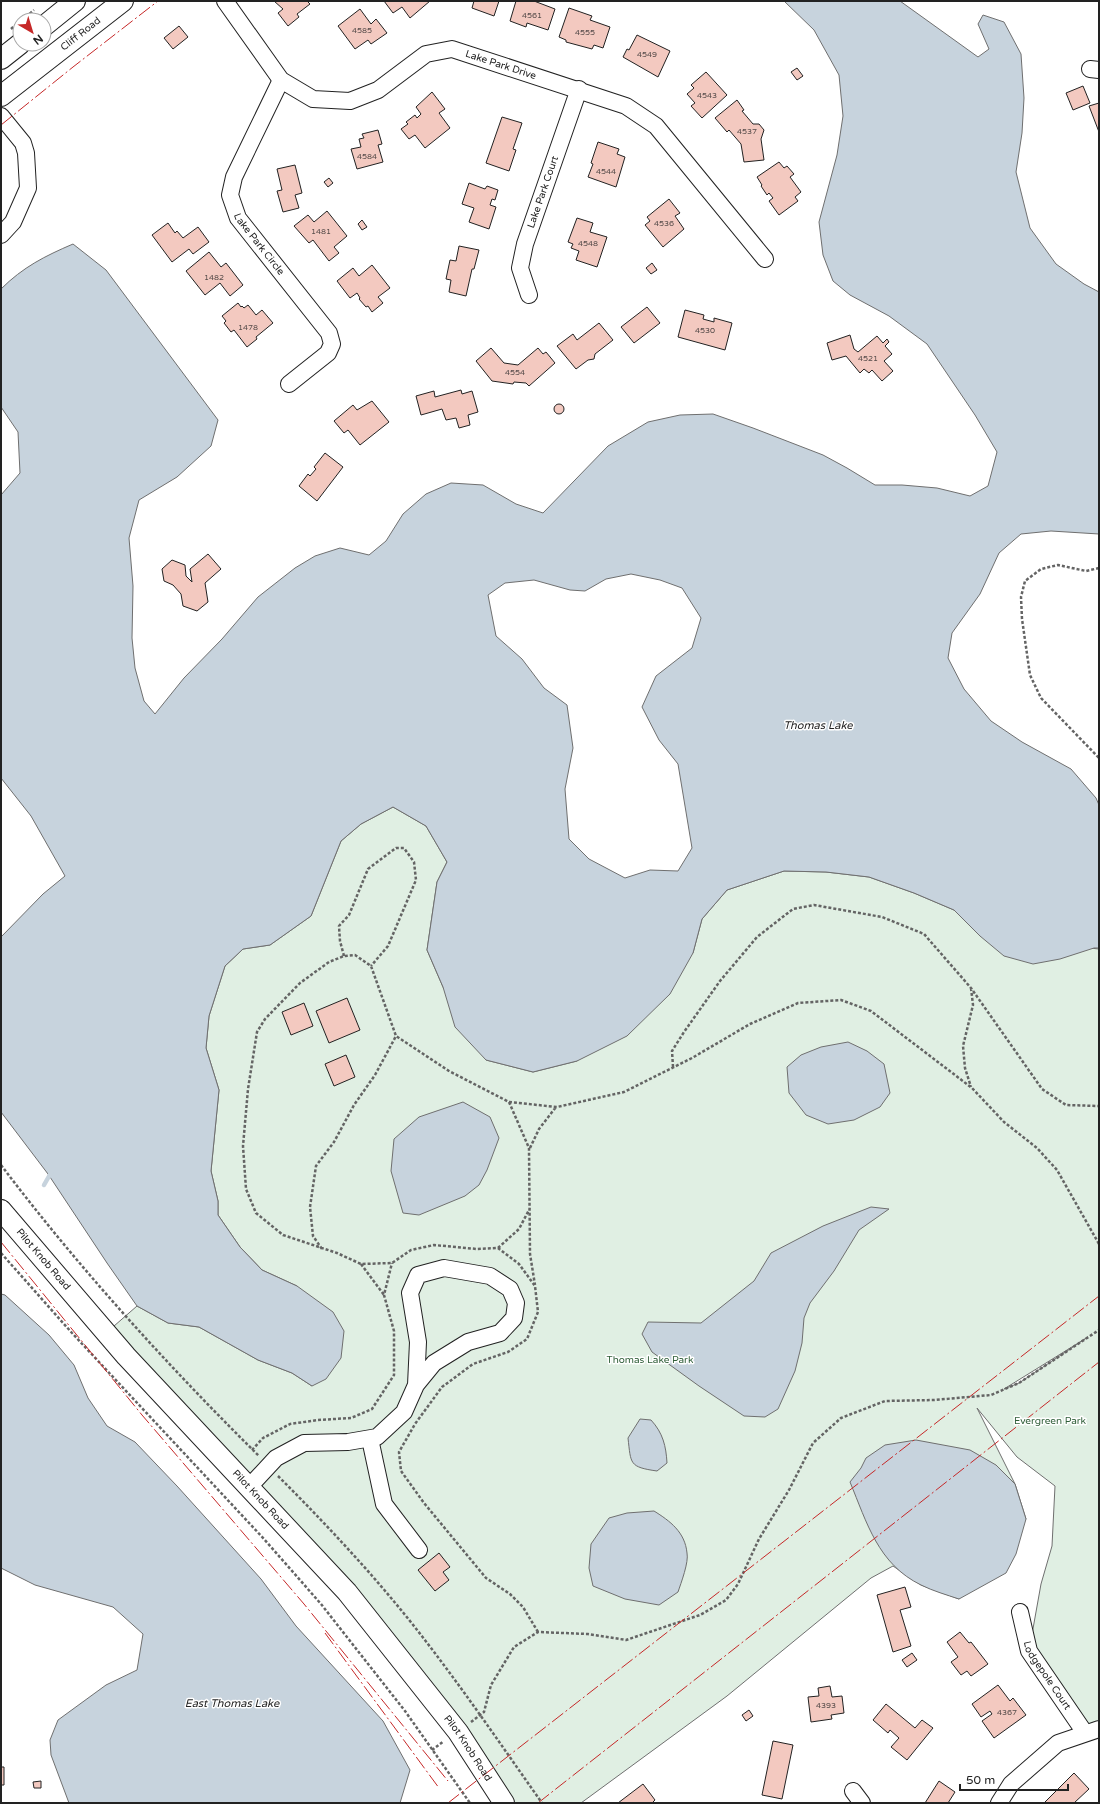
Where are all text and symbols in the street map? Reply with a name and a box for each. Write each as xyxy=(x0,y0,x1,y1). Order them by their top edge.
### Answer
house number: 4561 xyxy=(522,11,542,20)
north arrow xyxy=(12,12,52,52)
street label: Cliff Road xyxy=(58,15,103,53)
house number: 4585 xyxy=(352,26,372,35)
house number: 4555 xyxy=(575,28,595,37)
text: N xyxy=(30,32,45,47)
street label: Lake Park Drive xyxy=(464,48,538,82)
house number: 4549 xyxy=(637,50,657,59)
house number: 4543 xyxy=(697,91,717,100)
house number: 4537 xyxy=(737,127,757,136)
house number: 4584 xyxy=(357,152,377,161)
street label: Lake Park Court xyxy=(525,154,561,230)
house number: 4544 xyxy=(596,167,616,176)
street label: Lake Park Circle xyxy=(231,212,287,278)
house number: 4536 xyxy=(654,219,674,228)
house number: 1481 xyxy=(311,227,331,236)
house number: 4548 xyxy=(578,239,598,248)
house number: 1482 xyxy=(204,273,224,282)
house number: 1478 xyxy=(238,323,258,332)
house number: 4530 xyxy=(695,326,715,335)
house number: 4521 xyxy=(858,354,878,363)
house number: 4554 xyxy=(505,368,525,377)
water label: Thomas Lake xyxy=(783,719,853,732)
street label: Pilot Knob Road xyxy=(14,1226,73,1293)
park label: Thomas Lake Park xyxy=(607,1354,694,1366)
park label: Evergreen Park xyxy=(1014,1415,1087,1427)
street label: Pilot Knob Road xyxy=(230,1467,291,1532)
street label: Lodgepole Court xyxy=(1021,1640,1074,1712)
water label: East Thomas Lake xyxy=(185,1697,280,1710)
house number: 4393 xyxy=(816,1701,836,1710)
house number: 4367 xyxy=(997,1708,1017,1717)
street label: Pilot Knob Road xyxy=(441,1713,494,1783)
scale bar xyxy=(960,1766,1068,1792)
text: 50 m xyxy=(966,1773,995,1787)

